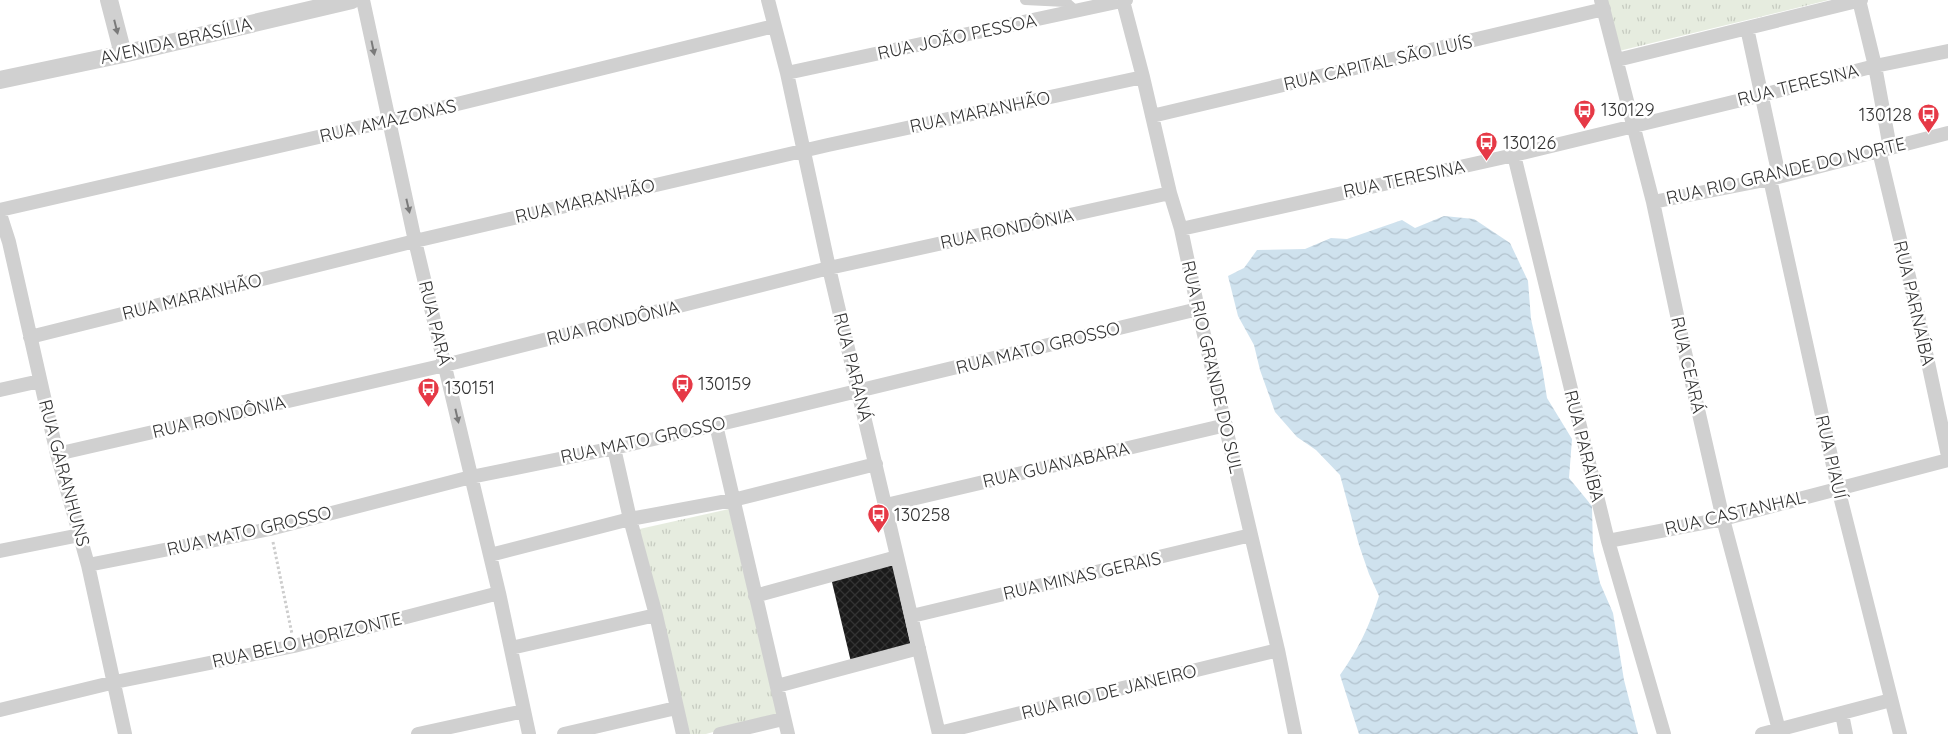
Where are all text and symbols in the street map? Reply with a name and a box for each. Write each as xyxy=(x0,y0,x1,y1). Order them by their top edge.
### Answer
street label: RUA JOÃO PESSOA xyxy=(875,8,1039,65)
street label: AVENIDA BRASÍLIA xyxy=(98,12,254,69)
one-way arrow xyxy=(112,19,120,35)
street label: RUA CAPITAL SÃO LUÍS xyxy=(1281,30,1475,95)
one-way arrow xyxy=(369,40,377,55)
street label: RUA TERESINA xyxy=(1735,58,1861,111)
street label: RUA MARANHÃO xyxy=(908,85,1052,138)
street label: RUA AMAZONAS xyxy=(317,94,458,147)
bus stop icon: 130129 xyxy=(1573,98,1597,129)
place label: 130129 xyxy=(1601,98,1654,121)
place label: 130128 xyxy=(1859,103,1912,126)
bus stop icon: 130128 xyxy=(1916,103,1940,134)
bus stop icon: 130126 xyxy=(1475,131,1499,162)
place label: 130126 xyxy=(1503,131,1556,154)
street label: RUA RIO GRANDE DO NORTE xyxy=(1664,132,1908,209)
street label: RUA TERESINA xyxy=(1341,154,1467,203)
street label: RUA MARANHÃO xyxy=(513,173,657,228)
one-way arrow xyxy=(404,199,412,215)
street label: RUA RONDÔNIA xyxy=(938,203,1076,254)
street label: RUA PARNAÍBA xyxy=(1889,238,1940,368)
street label: RUA RIO GRANDE DO SUL xyxy=(1177,258,1248,476)
street label: RUA MARANHÃO xyxy=(120,268,264,325)
street label: RUA PARÁ xyxy=(414,278,457,368)
street label: RUA RONDÔNIA xyxy=(544,295,682,350)
street label: RUA PARANÁ xyxy=(829,310,878,424)
street label: RUA CEARÁ xyxy=(1666,314,1711,416)
street label: RUA MATO GROSSO xyxy=(953,316,1122,379)
bus stop icon: 130159 xyxy=(670,372,694,403)
place label: 130159 xyxy=(698,372,751,395)
bus stop icon: 130151 xyxy=(417,376,441,407)
place label: 130151 xyxy=(445,376,495,399)
street label: RUA PARAÍBA xyxy=(1559,388,1610,505)
street label: RUA RONDÔNIA xyxy=(150,390,288,443)
street label: RUA GARANHUNS xyxy=(34,397,95,549)
one-way arrow xyxy=(453,408,461,423)
street label: RUA MATO GROSSO xyxy=(558,411,728,468)
street label: RUA PIAUÍ xyxy=(1811,413,1852,501)
street label: RUA GUANABARA xyxy=(980,436,1132,493)
street label: RUA CASTANHAL xyxy=(1662,485,1808,540)
street label: RUA MATO GROSSO xyxy=(164,500,333,561)
bus stop icon: 130258 xyxy=(866,503,890,534)
place label: 130258 xyxy=(894,503,950,526)
street label: RUA MINAS GERAIS xyxy=(1001,546,1163,605)
street label: RUA BELO HORIZONTE xyxy=(210,606,404,673)
street label: RUA RIO DE JANEIRO xyxy=(1019,659,1199,724)

